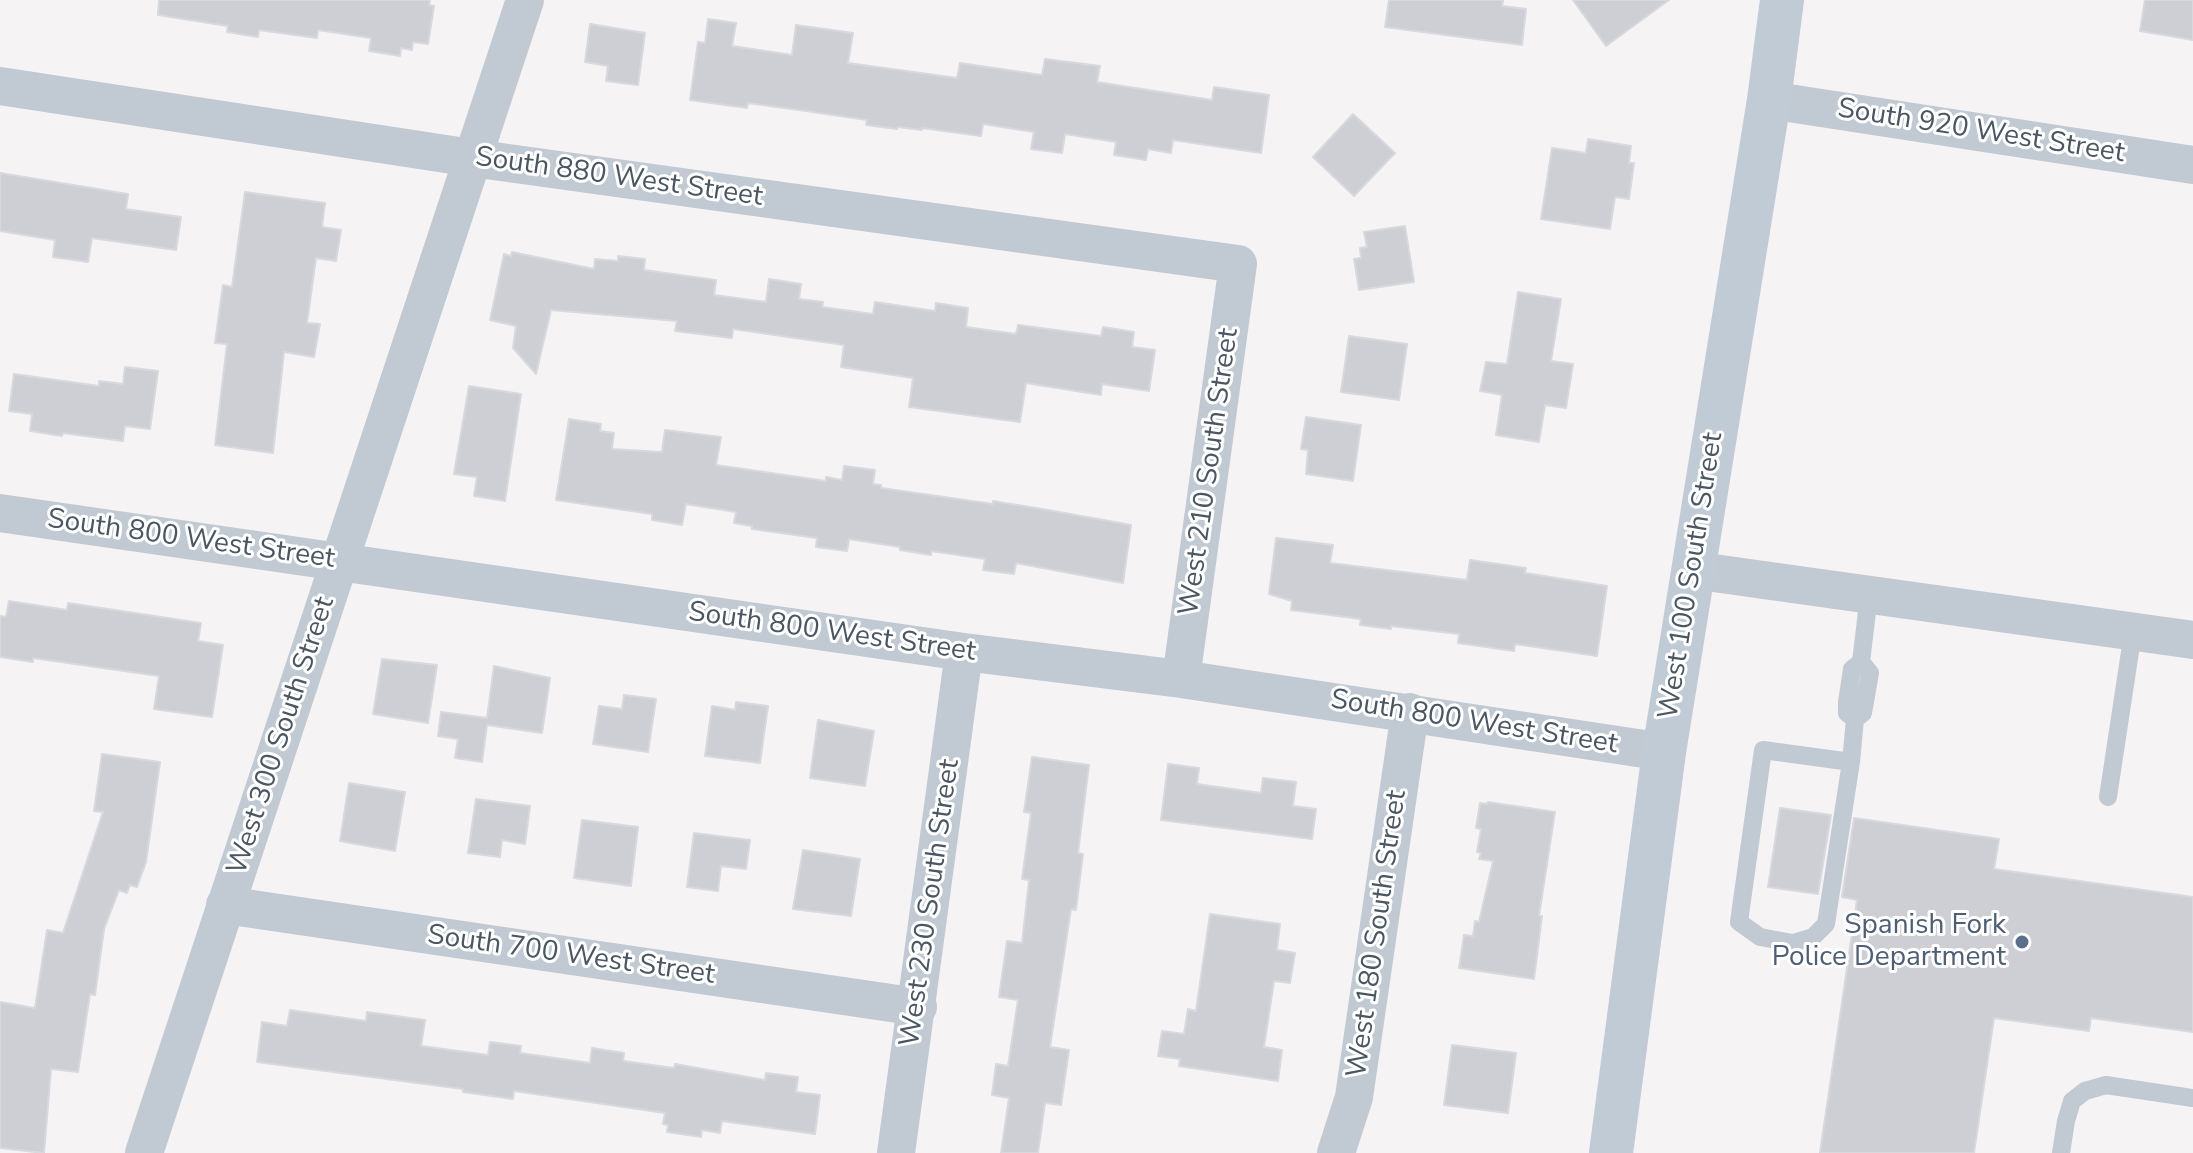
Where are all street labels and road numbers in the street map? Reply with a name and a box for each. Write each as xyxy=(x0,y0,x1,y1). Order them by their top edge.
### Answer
street label: South 920 West Street xyxy=(1835,93,2127,171)
street label: South 880 West Street xyxy=(473,141,765,215)
street label: West 210 South Street xyxy=(1173,326,1247,618)
street label: West 100 South Street xyxy=(1653,430,1731,722)
street label: South 800 West Street xyxy=(45,503,337,577)
street label: West 300 South Street xyxy=(221,593,343,879)
street label: South 800 West Street xyxy=(686,596,978,670)
street label: South 800 West Street xyxy=(1328,684,1620,762)
street label: West 230 South Street xyxy=(894,757,968,1049)
street label: West 180 South Street xyxy=(1341,788,1415,1080)
street label: South 700 West Street xyxy=(425,919,717,993)

